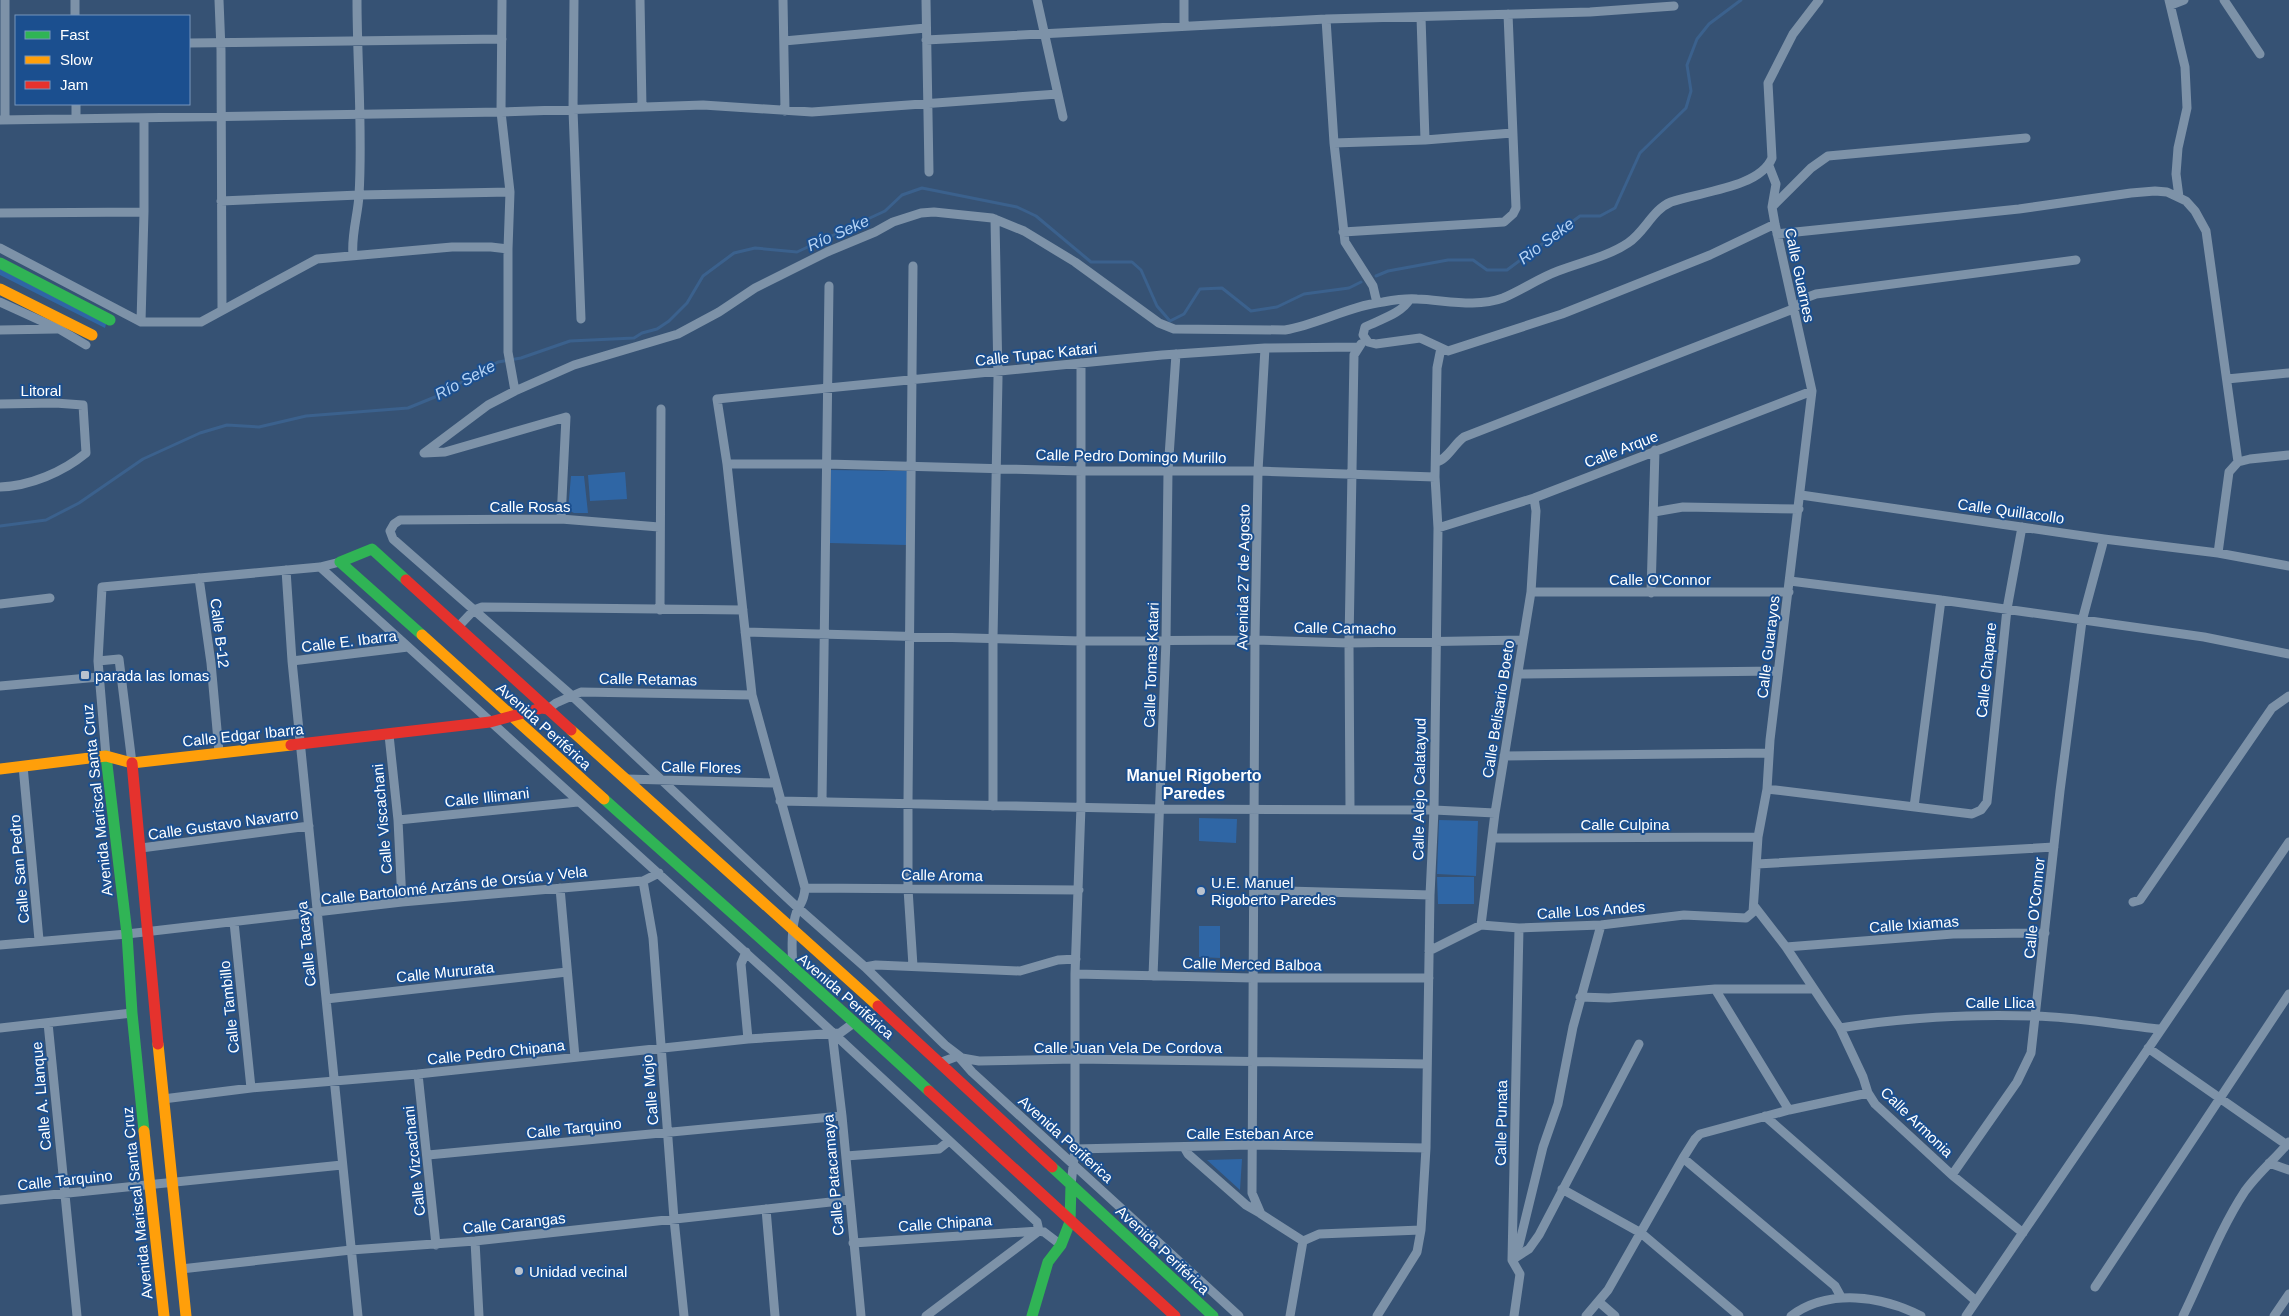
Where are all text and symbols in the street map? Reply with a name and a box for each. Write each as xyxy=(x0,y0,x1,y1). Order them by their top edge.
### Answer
legend xyxy=(15,15,190,105)
text: Fast xyxy=(60,26,90,43)
text: Slow xyxy=(60,51,93,68)
text: Jam xyxy=(60,76,88,93)
water label: Río Seke xyxy=(804,212,872,254)
water label: Rio Seke xyxy=(1515,215,1577,267)
street label: Calle Guarnes xyxy=(1782,226,1818,324)
street label: Calle Tupac Katari xyxy=(974,339,1098,369)
water label: Río Seke xyxy=(432,357,498,403)
street label: Litoral xyxy=(21,382,61,399)
street label: Calle Arque xyxy=(1582,427,1660,471)
street label: Calle Pedro Domingo Murillo xyxy=(1035,446,1227,466)
street label: Calle Quillacollo xyxy=(1957,495,2065,527)
street label: Calle Rosas xyxy=(490,498,570,515)
street label: Avenida 27 de Agosto xyxy=(1233,504,1253,650)
street label: Calle O'Connor xyxy=(1609,571,1711,588)
street label: Calle Guarayos xyxy=(1753,595,1783,699)
street label: Calle B-12 xyxy=(207,597,233,669)
street label: Calle Tomas Katari xyxy=(1140,602,1162,728)
street label: Calle Camacho xyxy=(1294,619,1396,637)
street label: Calle Chapare xyxy=(1973,621,1999,719)
street label: Calle E. Ibarra xyxy=(300,627,398,655)
street label: Calle Belisario Boeto xyxy=(1479,639,1517,779)
place label: parada las lomas xyxy=(95,667,209,684)
marker: parada las lomas xyxy=(79,669,91,681)
street label: Calle Retamas xyxy=(599,670,697,688)
street label: Avenida Periférica xyxy=(493,679,595,773)
street label: Avenida Mariscal Santa Cruz xyxy=(78,703,116,897)
street label: Calle Alejo Calatayud xyxy=(1409,718,1429,860)
street label: Calle Edgar Ibarra xyxy=(182,720,305,750)
street label: Calle Flores xyxy=(661,758,741,776)
street label: Calle Viscachani xyxy=(369,763,395,875)
district label: Manuel Rigoberto Paredes xyxy=(1126,767,1262,802)
street label: Calle Illimani xyxy=(444,784,530,810)
street label: Calle Gustavo Navarro xyxy=(147,805,299,843)
street label: Calle San Pedro xyxy=(6,814,32,924)
street label: Calle Culpina xyxy=(1580,816,1670,833)
street label: Calle O'Connor xyxy=(2020,856,2048,960)
street label: Calle Bartolomé Arzáns de Orsúa y Vela xyxy=(320,862,589,907)
street label: Calle Aroma xyxy=(901,866,984,884)
place label: U.E. Manuel Rigoberto Paredes xyxy=(1211,874,1336,908)
marker: U.E. Manuel Rigoberto Paredes xyxy=(1195,885,1207,897)
street label: Calle Los Andes xyxy=(1536,898,1646,922)
street label: Calle Tacaya xyxy=(293,900,319,987)
street label: Calle Ixiamas xyxy=(1869,912,1959,936)
street label: Avenida Periférica xyxy=(795,950,898,1043)
street label: Calle Merced Balboa xyxy=(1182,954,1322,974)
street label: Calle Mururata xyxy=(395,958,495,986)
street label: Calle Tambillo xyxy=(216,960,242,1054)
street label: Calle Llica xyxy=(1965,994,2035,1011)
street label: Calle Pedro Chipana xyxy=(426,1036,566,1068)
street label: Calle Juan Vela De Cordova xyxy=(1034,1039,1223,1056)
street label: Calle A. Llanque xyxy=(28,1041,54,1151)
street label: Calle Mojo xyxy=(638,1054,662,1126)
street label: Calle Punata xyxy=(1492,1079,1510,1166)
street label: Calle Armonia xyxy=(1878,1083,1957,1161)
street label: Avenida Periferica xyxy=(1015,1092,1117,1186)
street label: Calle Vizcachani xyxy=(400,1105,428,1217)
street label: Avenida Mariscal Santa Cruz xyxy=(118,1106,156,1300)
street label: Calle Patacamaya xyxy=(819,1113,847,1236)
street label: Calle Tarquino xyxy=(526,1115,622,1141)
street label: Calle Esteban Arce xyxy=(1186,1125,1314,1142)
street label: Calle Tarquino xyxy=(17,1167,113,1193)
street label: Avenida Periférica xyxy=(1113,1202,1214,1298)
street label: Calle Carangas xyxy=(462,1209,566,1237)
street label: Calle Chipana xyxy=(897,1211,993,1235)
place label: Unidad vecinal xyxy=(529,1263,627,1280)
marker: Unidad vecinal xyxy=(513,1265,525,1277)

